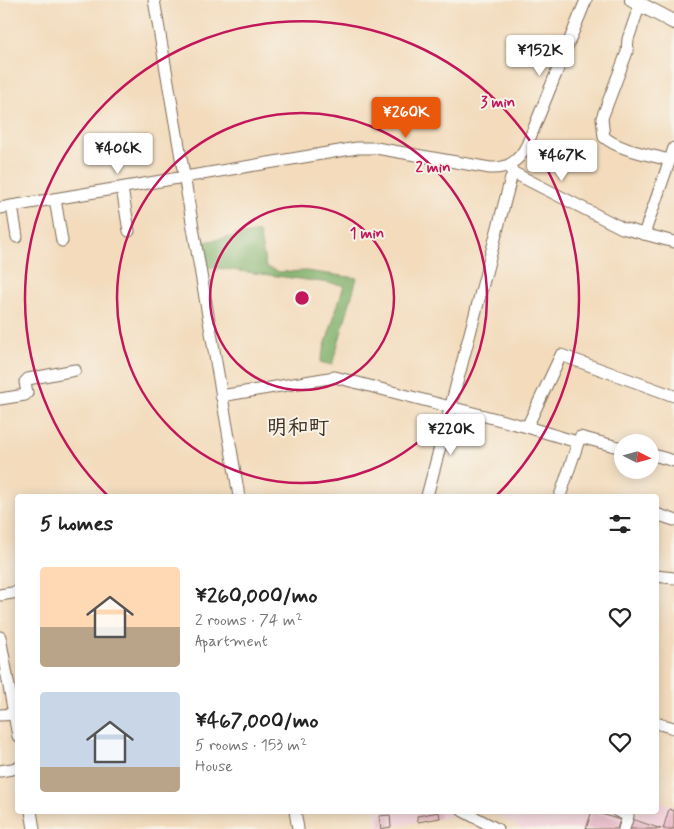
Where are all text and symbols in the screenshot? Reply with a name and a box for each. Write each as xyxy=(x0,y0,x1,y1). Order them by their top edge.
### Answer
pin: ¥152K xyxy=(505,34,575,77)
text: ¥152K xyxy=(517,40,563,61)
text: 3 min xyxy=(481,93,515,113)
pin: ¥260K xyxy=(371,96,441,139)
text: ¥260K xyxy=(383,102,429,123)
pin: ¥406K xyxy=(83,132,153,175)
text: ¥406K xyxy=(95,138,141,159)
pin: ¥467K xyxy=(527,140,597,182)
text: ¥467K xyxy=(538,145,586,166)
text: 2 min xyxy=(415,158,451,178)
text: 1 min xyxy=(350,224,384,244)
centre of rings xyxy=(293,289,311,307)
district label: 明和町 xyxy=(267,414,330,442)
pin: ¥220K xyxy=(416,414,486,456)
text: ¥220K xyxy=(428,419,474,440)
north arrow xyxy=(614,434,659,479)
map controls xyxy=(614,434,659,479)
text: 5 homes xyxy=(40,510,113,538)
icon: filters xyxy=(606,510,634,538)
text: ¥260,000/mo xyxy=(195,582,317,610)
icon: home xyxy=(80,587,140,647)
icon: heart xyxy=(606,603,634,631)
text: 2 rooms · 74 m² xyxy=(195,610,303,631)
text: Apartment xyxy=(195,631,268,652)
text: ¥467,000/mo xyxy=(195,707,318,735)
icon: home xyxy=(80,712,140,772)
icon: heart xyxy=(606,728,634,756)
text: 5 rooms · 153 m² xyxy=(195,735,307,756)
text: House xyxy=(195,756,233,777)

